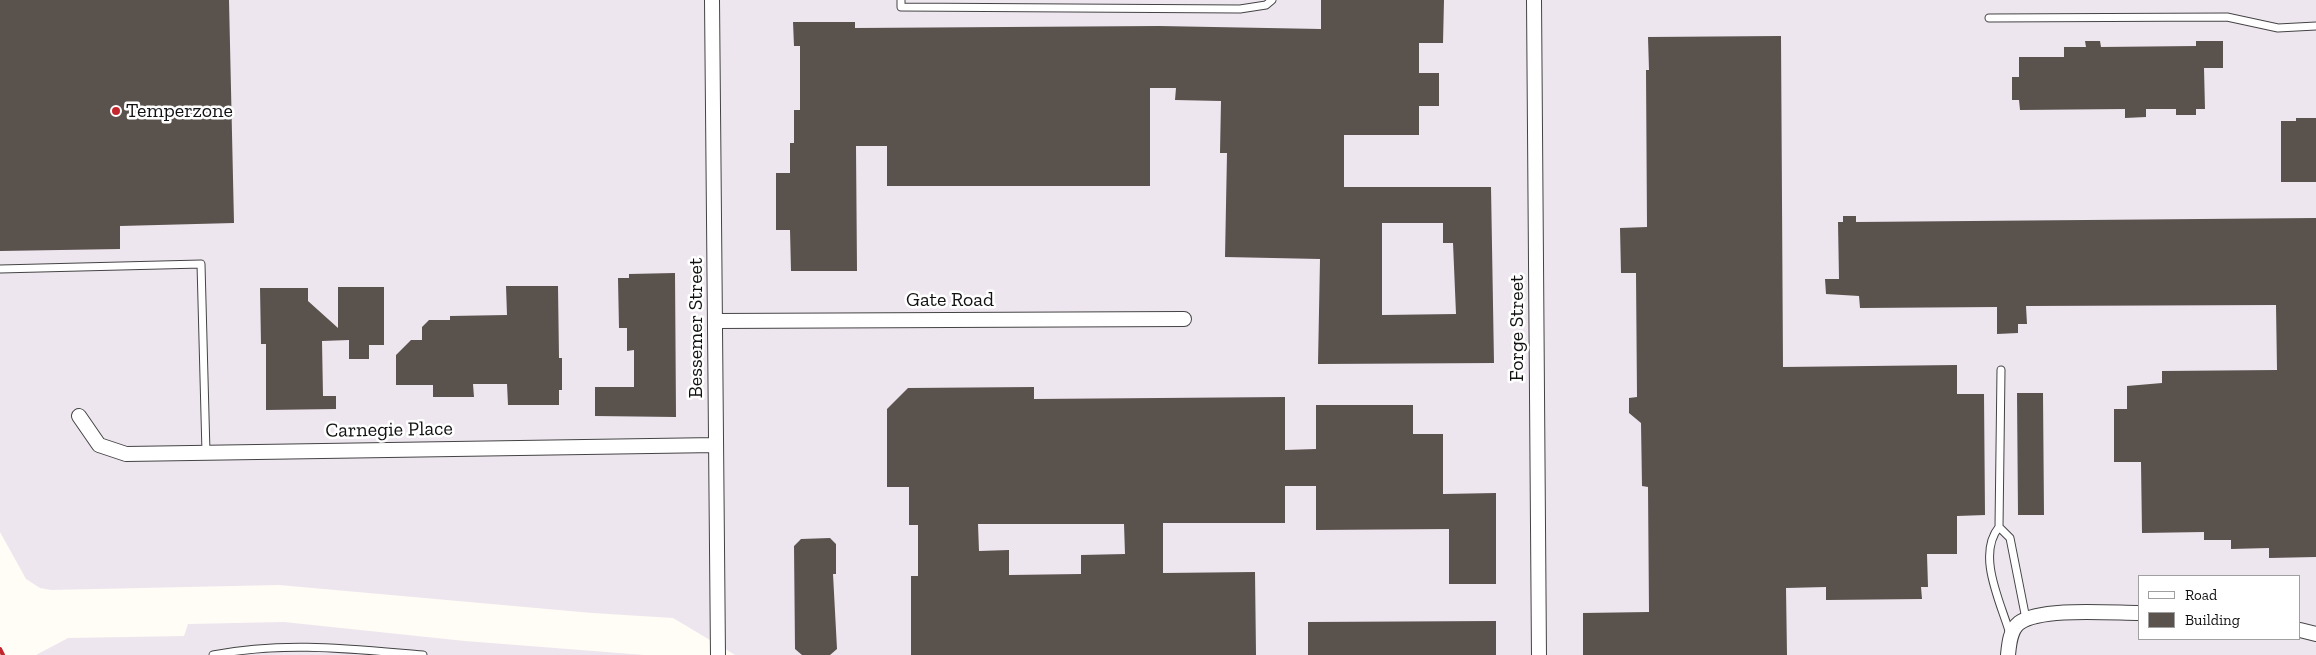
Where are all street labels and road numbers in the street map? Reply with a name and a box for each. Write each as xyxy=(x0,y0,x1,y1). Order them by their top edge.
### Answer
street label: Bessemer Street xyxy=(684,258,708,398)
street label: Forge Street xyxy=(1505,274,1529,382)
street label: Gate Road xyxy=(906,288,994,312)
street label: Carnegie Place xyxy=(325,417,453,443)

